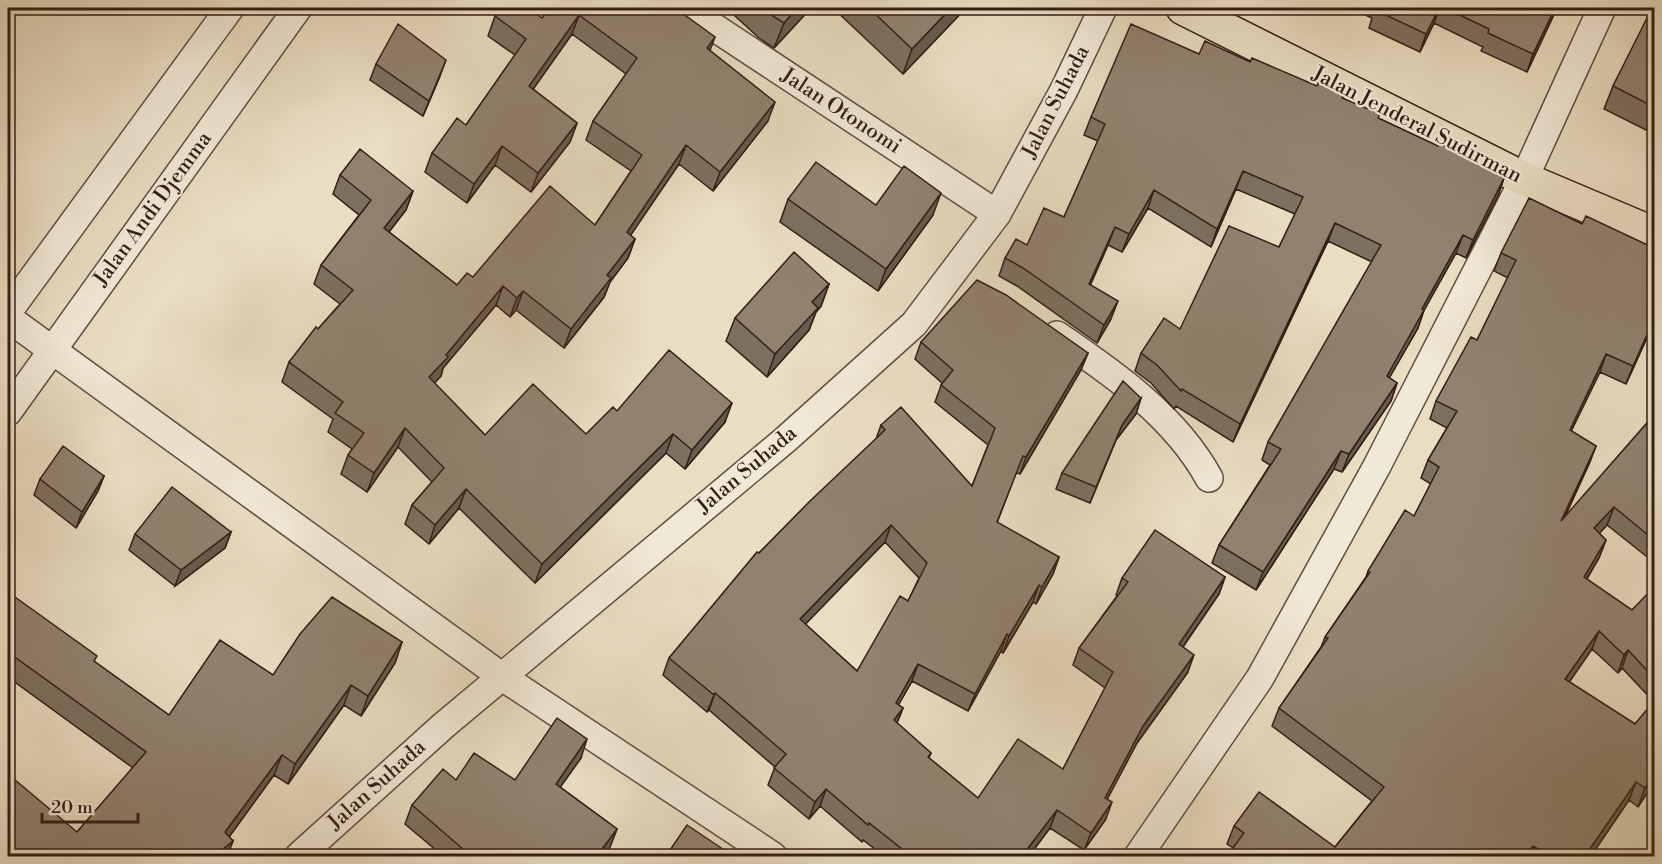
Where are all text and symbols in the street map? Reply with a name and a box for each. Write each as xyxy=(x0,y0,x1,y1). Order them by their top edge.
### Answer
street label: Jalan Suhada xyxy=(1016,41,1096,164)
street label: Jalan Jenderal Sudirman xyxy=(1307,60,1527,189)
street label: Jalan Otonomi xyxy=(775,62,906,160)
street label: Jalan Andi Djemma xyxy=(88,126,218,292)
street label: Jalan Suhada xyxy=(691,420,803,520)
street label: Jalan Suhada xyxy=(322,734,432,836)
scale bar xyxy=(42,786,138,824)
text: 20 m xyxy=(51,796,93,819)

